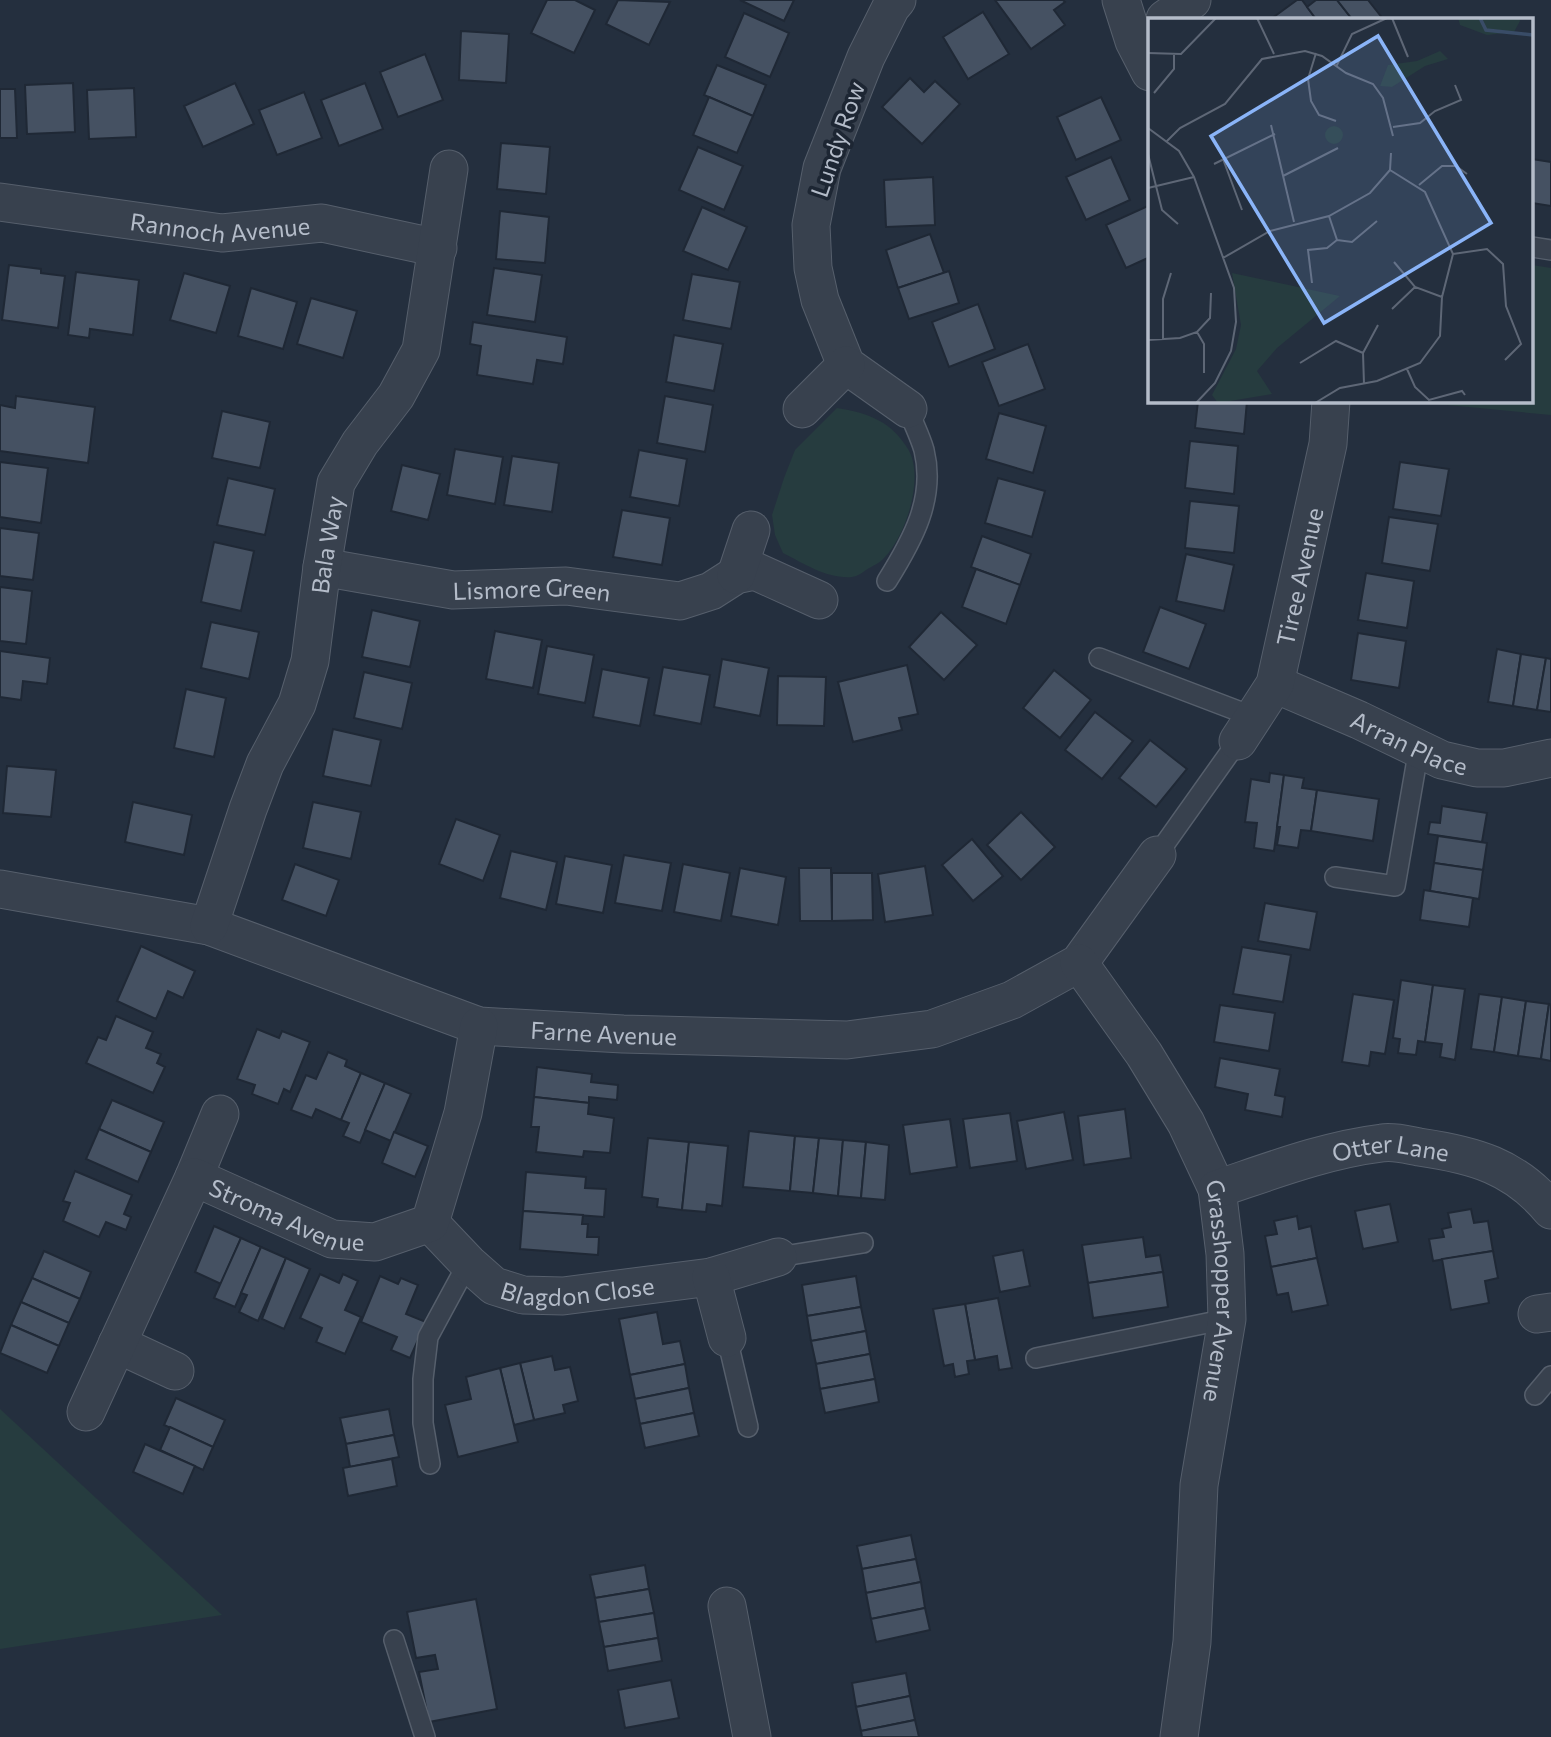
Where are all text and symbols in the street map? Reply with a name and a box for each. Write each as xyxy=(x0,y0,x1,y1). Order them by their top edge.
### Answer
inset map xyxy=(1148,18,1534,402)
street label: Lundy Row xyxy=(804,77,870,201)
street label: Rannoch Avenue xyxy=(128,206,311,248)
street label: Bala Way xyxy=(304,493,348,595)
street label: Tiree Avenue xyxy=(1269,505,1328,648)
street label: Lismore Green xyxy=(452,571,613,606)
street label: Arran Place xyxy=(1347,704,1470,780)
street label: Farne Avenue xyxy=(530,1014,677,1050)
street label: Otter Lane xyxy=(1329,1128,1452,1167)
street label: Stroma Avenue xyxy=(205,1171,366,1256)
street label: Grasshopper Avenue xyxy=(1199,1174,1241,1405)
street label: Blagdon Close xyxy=(498,1270,656,1311)

